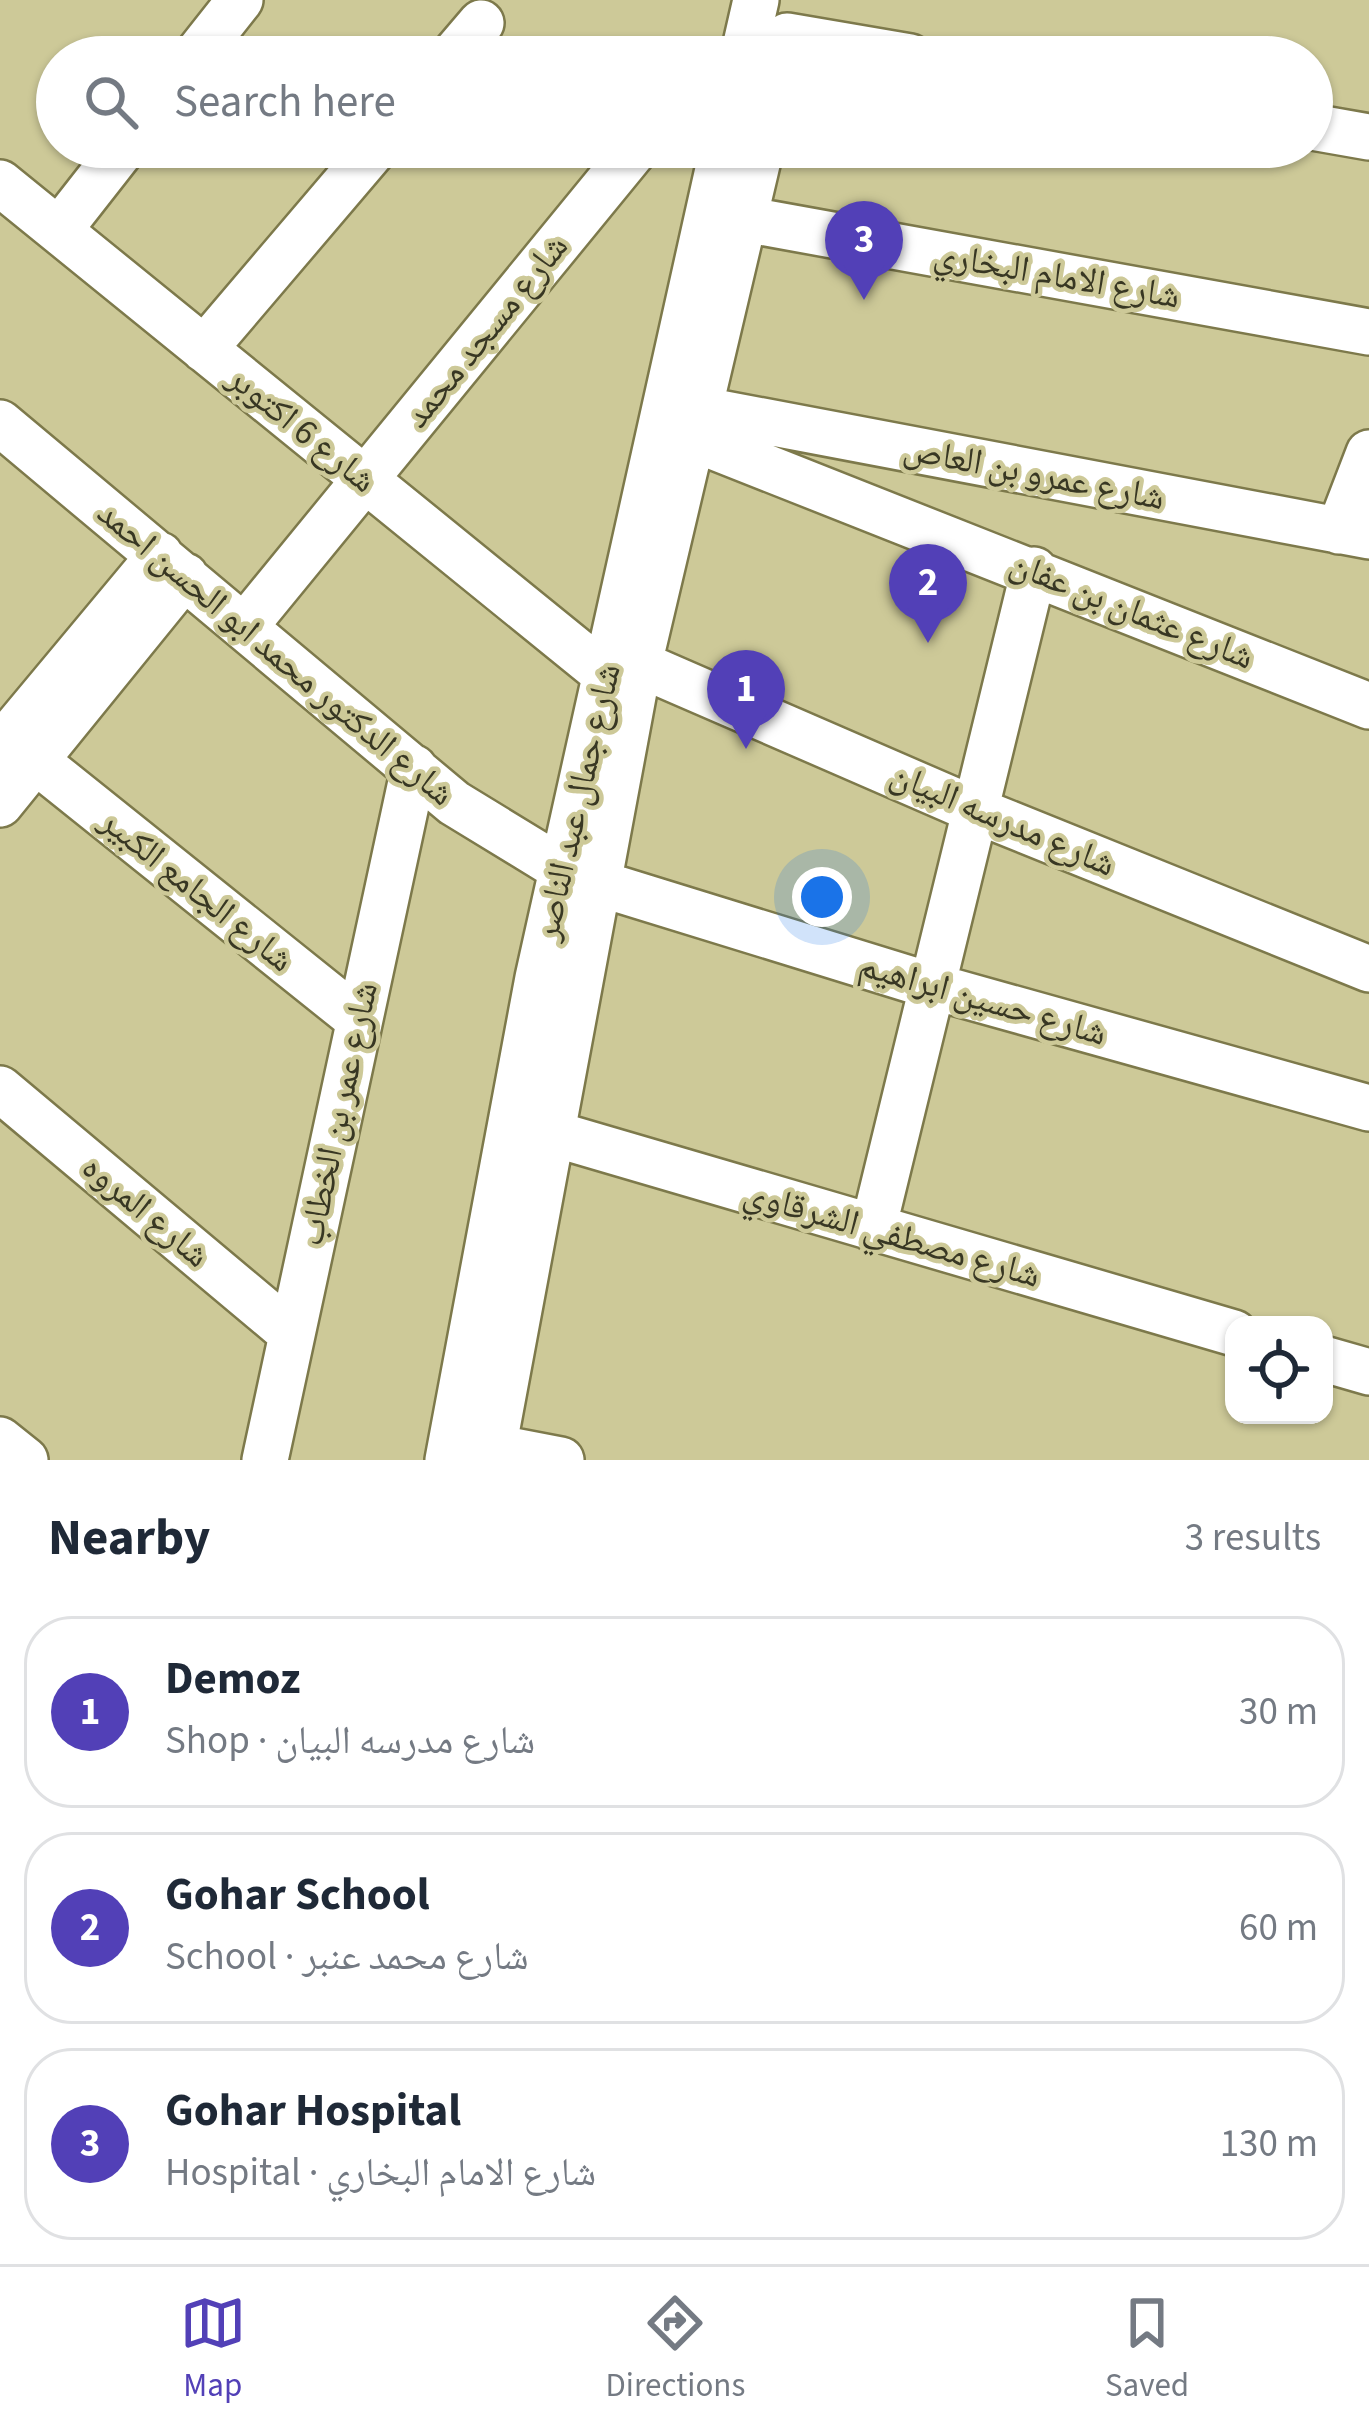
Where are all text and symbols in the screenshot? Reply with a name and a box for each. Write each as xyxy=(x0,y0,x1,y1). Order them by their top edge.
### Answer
search box xyxy=(36,36,1333,168)
icon: search xyxy=(78,69,144,135)
text: Search here xyxy=(174,70,396,134)
pin: 3 xyxy=(825,201,903,300)
street label: شارع مسجد محمد xyxy=(392,223,580,439)
street label: شارع الامام البخاري xyxy=(930,228,1184,324)
street label: شارع 6 اكتوبر xyxy=(216,352,387,505)
street label: شارع عمرو بن العاص xyxy=(899,423,1169,523)
street label: شارع الدكتور محمد ابو الحسن احمد xyxy=(86,488,466,818)
street label: شارع عثمان بن عفان xyxy=(1002,538,1262,682)
pin: 2 xyxy=(889,544,967,643)
pin: 1 xyxy=(707,650,785,749)
street label: شارع جمال عبد الناصر xyxy=(520,659,634,946)
street label: شارع مدرسه البيان xyxy=(883,749,1123,889)
street label: شارع الجامع الكبير xyxy=(88,795,305,984)
your location xyxy=(792,867,852,927)
street label: شارع حسين ابراهيم xyxy=(853,939,1113,1059)
street label: شارع عمر بن الخطاب xyxy=(285,977,391,1251)
street label: شارع المروه xyxy=(71,1142,221,1280)
street label: شارع مصطفي الشرقاوي xyxy=(737,1167,1046,1303)
map controls xyxy=(1225,1316,1333,1424)
button: locate xyxy=(1225,1316,1333,1424)
text: Nearby xyxy=(48,1502,210,1574)
text: 3 results xyxy=(1185,1510,1321,1566)
text: Demoz xyxy=(165,1647,301,1711)
text: 1 xyxy=(80,1684,100,1740)
text: 30 m xyxy=(1239,1684,1318,1740)
text: Shop · شارع مدرسه البيان xyxy=(165,1713,535,1769)
text: Gohar School xyxy=(165,1863,430,1927)
text: 2 xyxy=(80,1900,100,1956)
text: 60 m xyxy=(1239,1900,1318,1956)
text: School · شارع محمد عنبر xyxy=(165,1929,529,1985)
text: Gohar Hospital xyxy=(165,2079,461,2143)
text: 3 xyxy=(80,2116,100,2172)
text: 130 m xyxy=(1220,2116,1318,2172)
text: Hospital · شارع الامام البخاري xyxy=(165,2145,596,2201)
tab: Map xyxy=(180,2290,246,2409)
tab: Directions xyxy=(606,2290,745,2409)
tab: Saved xyxy=(1105,2290,1189,2409)

